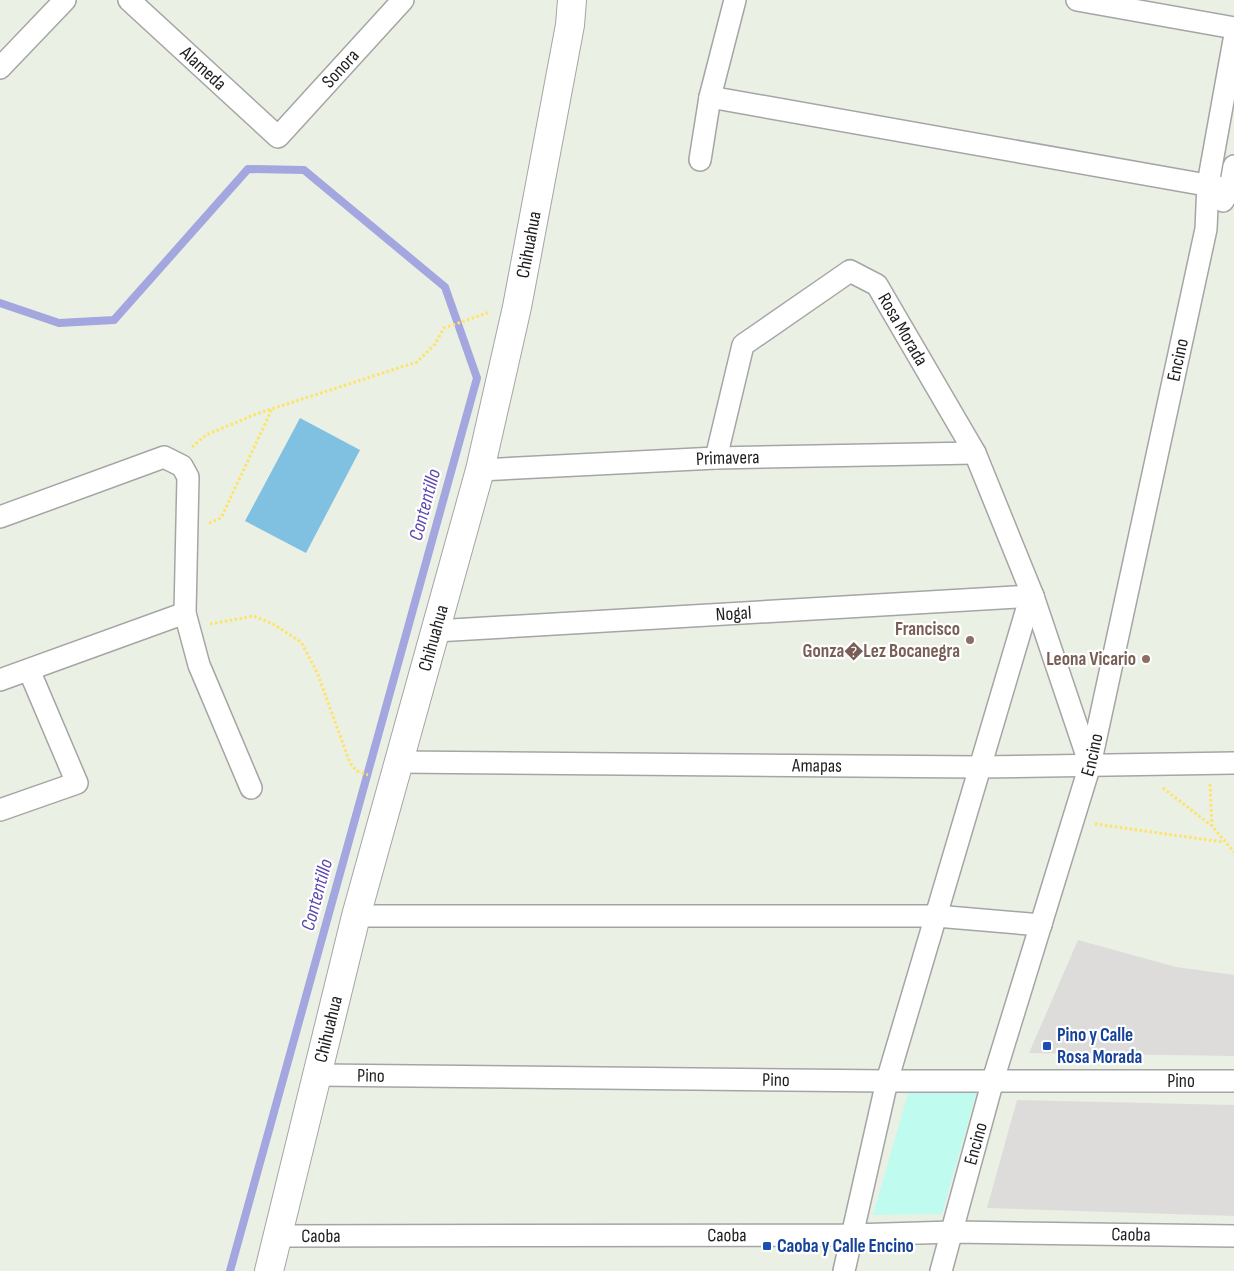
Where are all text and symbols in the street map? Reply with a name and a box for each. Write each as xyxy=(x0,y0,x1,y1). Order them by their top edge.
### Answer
street label: Alameda xyxy=(175,41,231,95)
street label: Sonora xyxy=(317,44,364,93)
street label: Chihuahua xyxy=(511,209,546,280)
street label: Rosa Morada xyxy=(873,289,933,370)
street label: Encino xyxy=(1162,336,1193,383)
street label: Primavera xyxy=(695,446,760,471)
water label: Contentillo xyxy=(404,467,446,543)
street label: Nogal xyxy=(715,601,752,626)
street label: Chihuahua xyxy=(413,602,453,674)
place label: Francisco Gonza�Lez Bocanegra xyxy=(803,618,960,663)
marker: Francisco Gonza�Lez Bocanegra xyxy=(964,634,976,646)
place label: Leona Vicario xyxy=(1046,648,1136,671)
marker: Leona Vicario xyxy=(1140,653,1152,665)
street label: Encino xyxy=(1076,731,1108,779)
street label: Amapas xyxy=(791,754,842,777)
water label: Contentillo xyxy=(296,857,338,933)
street label: Chihuahua xyxy=(309,994,348,1065)
place label: Pino y Calle Rosa Morada xyxy=(1057,1024,1142,1069)
marker: Pino y Calle Rosa Morada xyxy=(1041,1040,1053,1052)
street label: Pino xyxy=(357,1064,385,1087)
street label: Pino xyxy=(762,1068,790,1091)
street label: Pino xyxy=(1167,1070,1195,1093)
street label: Encino xyxy=(959,1120,992,1167)
street label: Caoba xyxy=(1111,1223,1151,1246)
street label: Caoba xyxy=(301,1224,341,1247)
street label: Caoba xyxy=(707,1224,747,1247)
place label: Caoba y Calle Encino xyxy=(777,1235,914,1258)
marker: Caoba y Calle Encino xyxy=(761,1240,773,1252)

